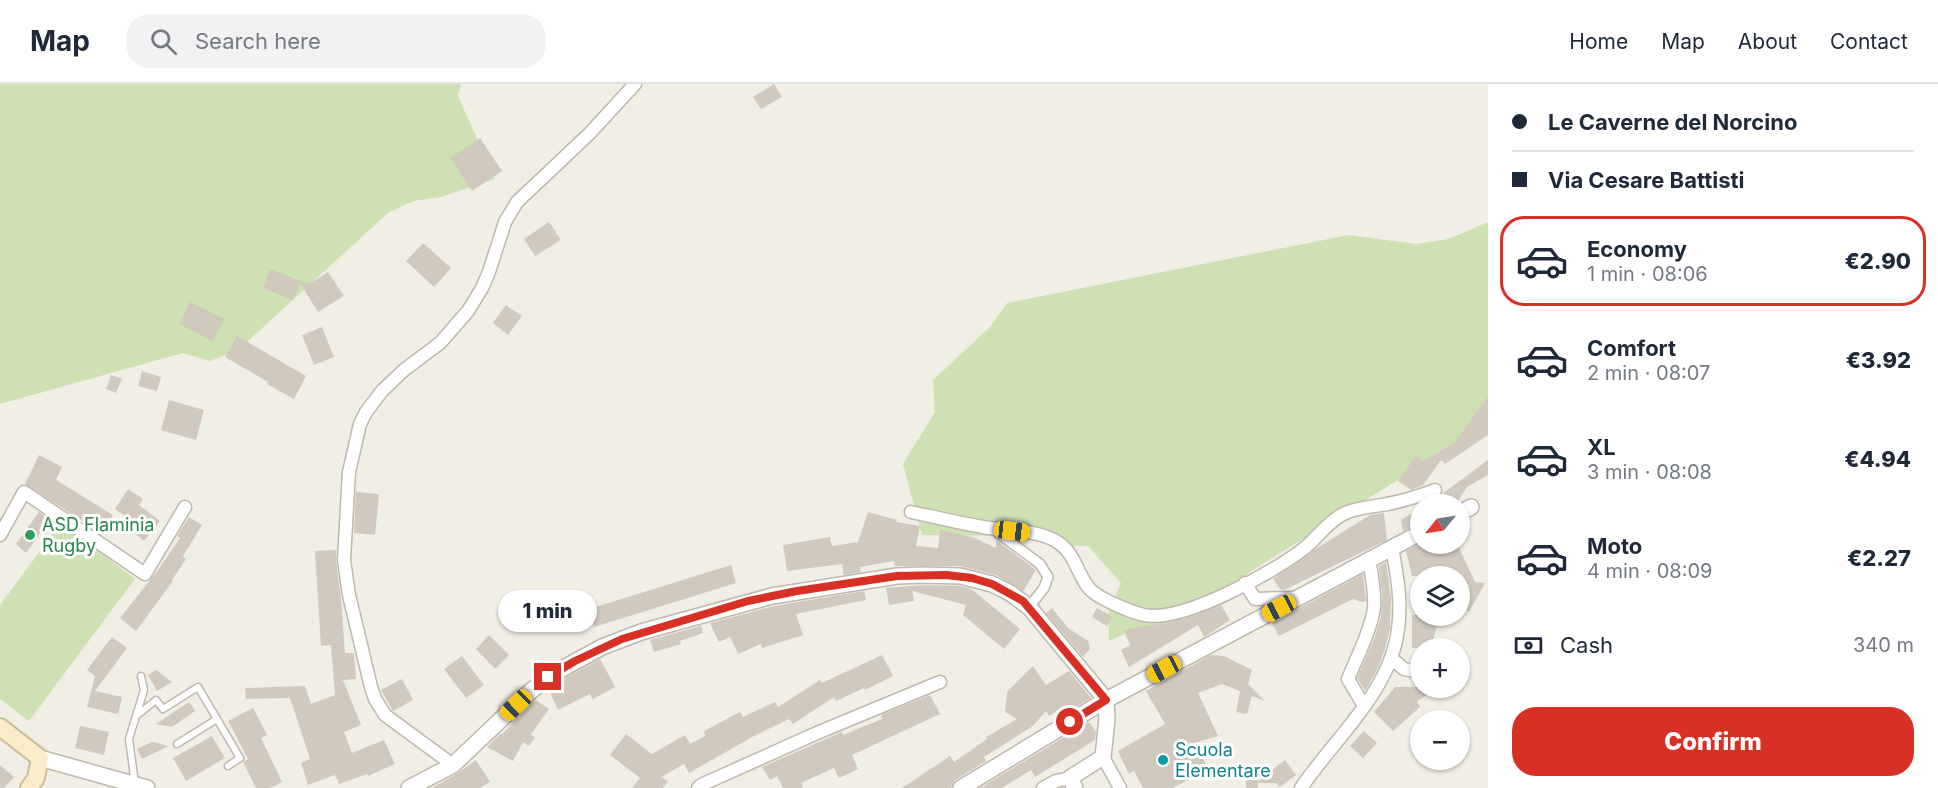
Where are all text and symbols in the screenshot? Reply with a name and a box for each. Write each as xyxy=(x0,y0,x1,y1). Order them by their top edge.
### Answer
search box xyxy=(126,14,546,68)
text: Map xyxy=(30,24,90,58)
icon: search xyxy=(147,25,180,58)
text: Search here xyxy=(195,28,321,54)
text: Home xyxy=(1569,29,1628,54)
text: Map xyxy=(1661,29,1705,54)
text: About xyxy=(1738,29,1797,54)
text: Contact xyxy=(1830,29,1908,54)
text: Le Caverne del Norcino xyxy=(1548,109,1797,135)
text: Via Cesare Battisti xyxy=(1548,167,1745,193)
icon: car xyxy=(1515,234,1569,288)
text: Economy xyxy=(1587,236,1687,262)
text: €2.90 xyxy=(1845,248,1911,274)
text: 1 min · 08:06 xyxy=(1587,262,1708,286)
icon: car xyxy=(1515,333,1569,387)
text: Comfort xyxy=(1587,335,1676,361)
text: €3.92 xyxy=(1846,347,1911,373)
text: 2 min · 08:07 xyxy=(1587,361,1710,385)
icon: car xyxy=(1515,432,1569,486)
text: XL xyxy=(1587,434,1616,460)
text: €4.94 xyxy=(1844,446,1911,472)
text: 3 min · 08:08 xyxy=(1587,460,1712,484)
north arrow xyxy=(1410,494,1470,554)
map controls xyxy=(1410,494,1470,770)
place label: ASD Flaminia Rugby xyxy=(42,514,154,556)
car xyxy=(993,520,1031,542)
marker: ASD Flaminia Rugby xyxy=(23,528,37,542)
icon: car xyxy=(1515,531,1569,585)
text: Moto xyxy=(1587,533,1642,559)
text: €2.27 xyxy=(1847,545,1911,571)
text: 4 min · 08:09 xyxy=(1587,559,1713,583)
button: layers xyxy=(1410,566,1470,626)
callout: 1 min xyxy=(498,590,598,632)
car xyxy=(1259,592,1299,624)
text: 1 min xyxy=(522,599,573,623)
icon: cash xyxy=(1512,629,1545,662)
text: Cash xyxy=(1560,632,1613,658)
text: 340 m xyxy=(1853,633,1914,657)
button: + xyxy=(1410,638,1470,698)
car xyxy=(1144,653,1184,685)
route end xyxy=(534,663,561,690)
car xyxy=(497,686,535,724)
button: Confirm xyxy=(1512,707,1914,776)
route start xyxy=(1056,708,1083,735)
button: − xyxy=(1410,710,1470,770)
place label: Scuola Elementare xyxy=(1175,739,1271,781)
marker: Scuola Elementare xyxy=(1156,753,1170,767)

